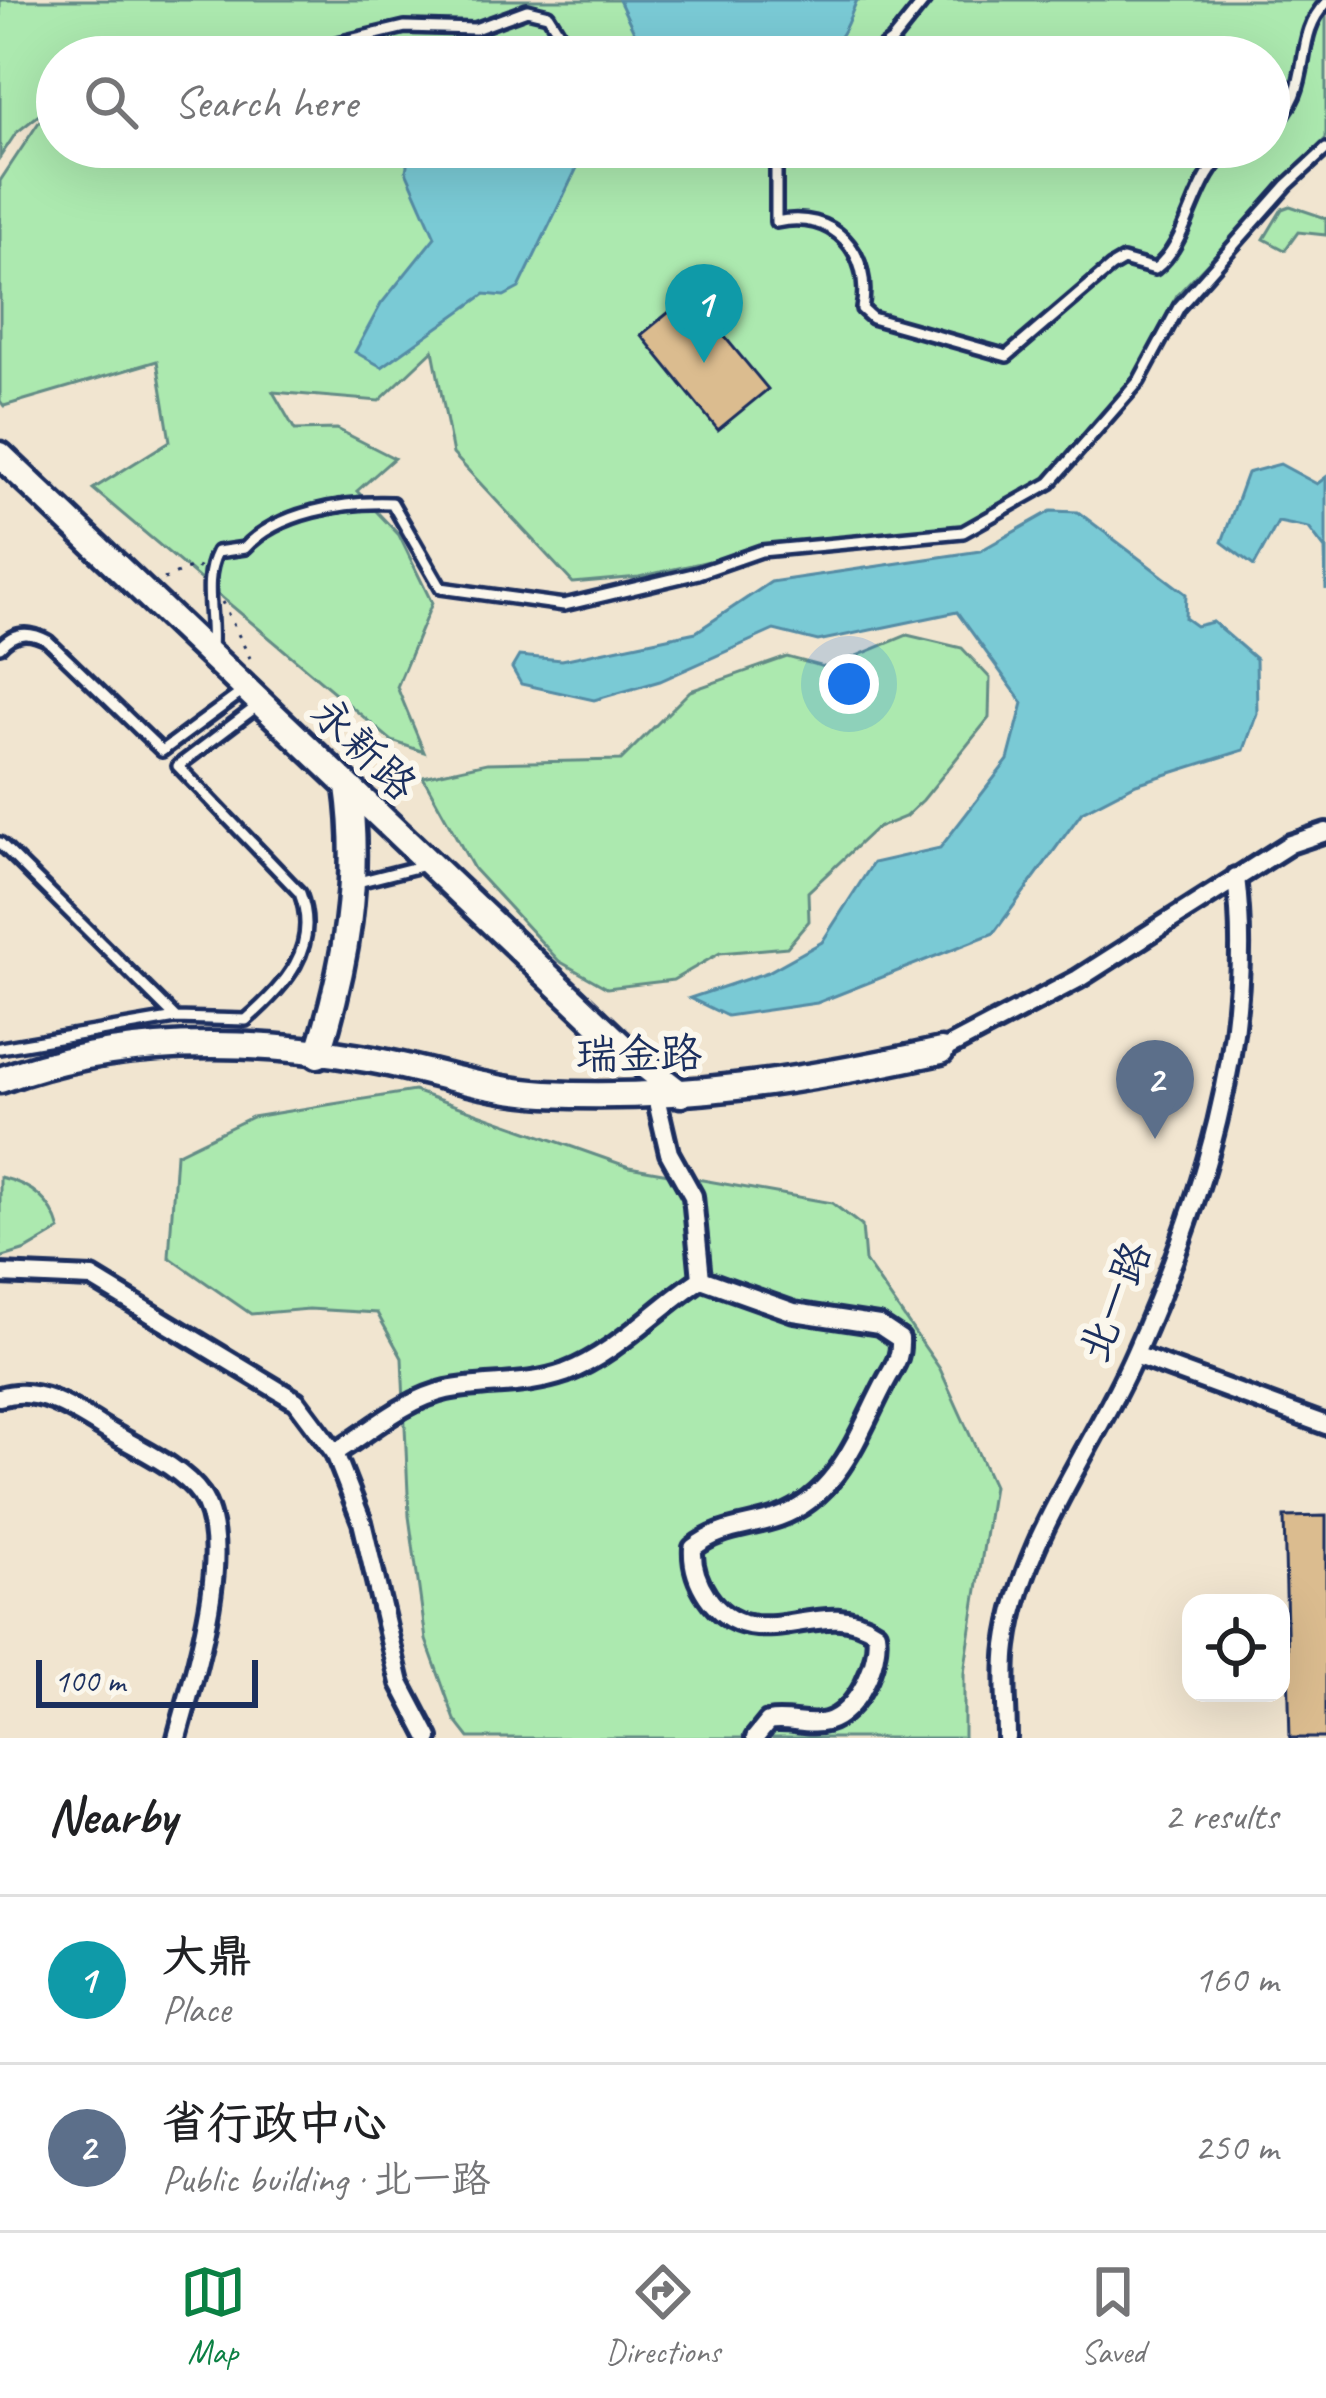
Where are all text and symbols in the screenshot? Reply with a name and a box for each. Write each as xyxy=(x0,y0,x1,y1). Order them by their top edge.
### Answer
search box xyxy=(36,36,1290,168)
icon: search xyxy=(78,69,144,135)
text: Search here xyxy=(174,74,357,131)
pin: 1 xyxy=(665,264,743,363)
your location xyxy=(819,654,879,714)
street label: 永新路 xyxy=(300,686,428,812)
street label: 瑞金路 xyxy=(576,1027,702,1082)
pin: 2 xyxy=(1116,1040,1194,1139)
street label: 北一路 xyxy=(1067,1233,1164,1370)
map controls xyxy=(1182,1594,1290,1702)
button: locate xyxy=(1182,1594,1290,1702)
scale bar xyxy=(36,1654,258,1707)
text: 100 m xyxy=(54,1660,125,1702)
text: Nearby xyxy=(48,1784,176,1848)
text: 2 results xyxy=(1164,1792,1278,1841)
text: 大鼎 xyxy=(162,1928,252,1985)
text: 1 xyxy=(78,1955,96,2004)
text: 160 m xyxy=(1194,1955,1278,2004)
text: Place xyxy=(162,1985,230,2034)
text: 省行政中心 xyxy=(162,2095,387,2152)
text: 2 xyxy=(78,2123,96,2172)
text: 250 m xyxy=(1194,2123,1278,2172)
text: Public building · 北一路 xyxy=(162,2155,490,2204)
tab: Map xyxy=(180,2259,246,2373)
tab: Directions xyxy=(606,2259,720,2373)
tab: Saved xyxy=(1080,2259,1146,2373)

